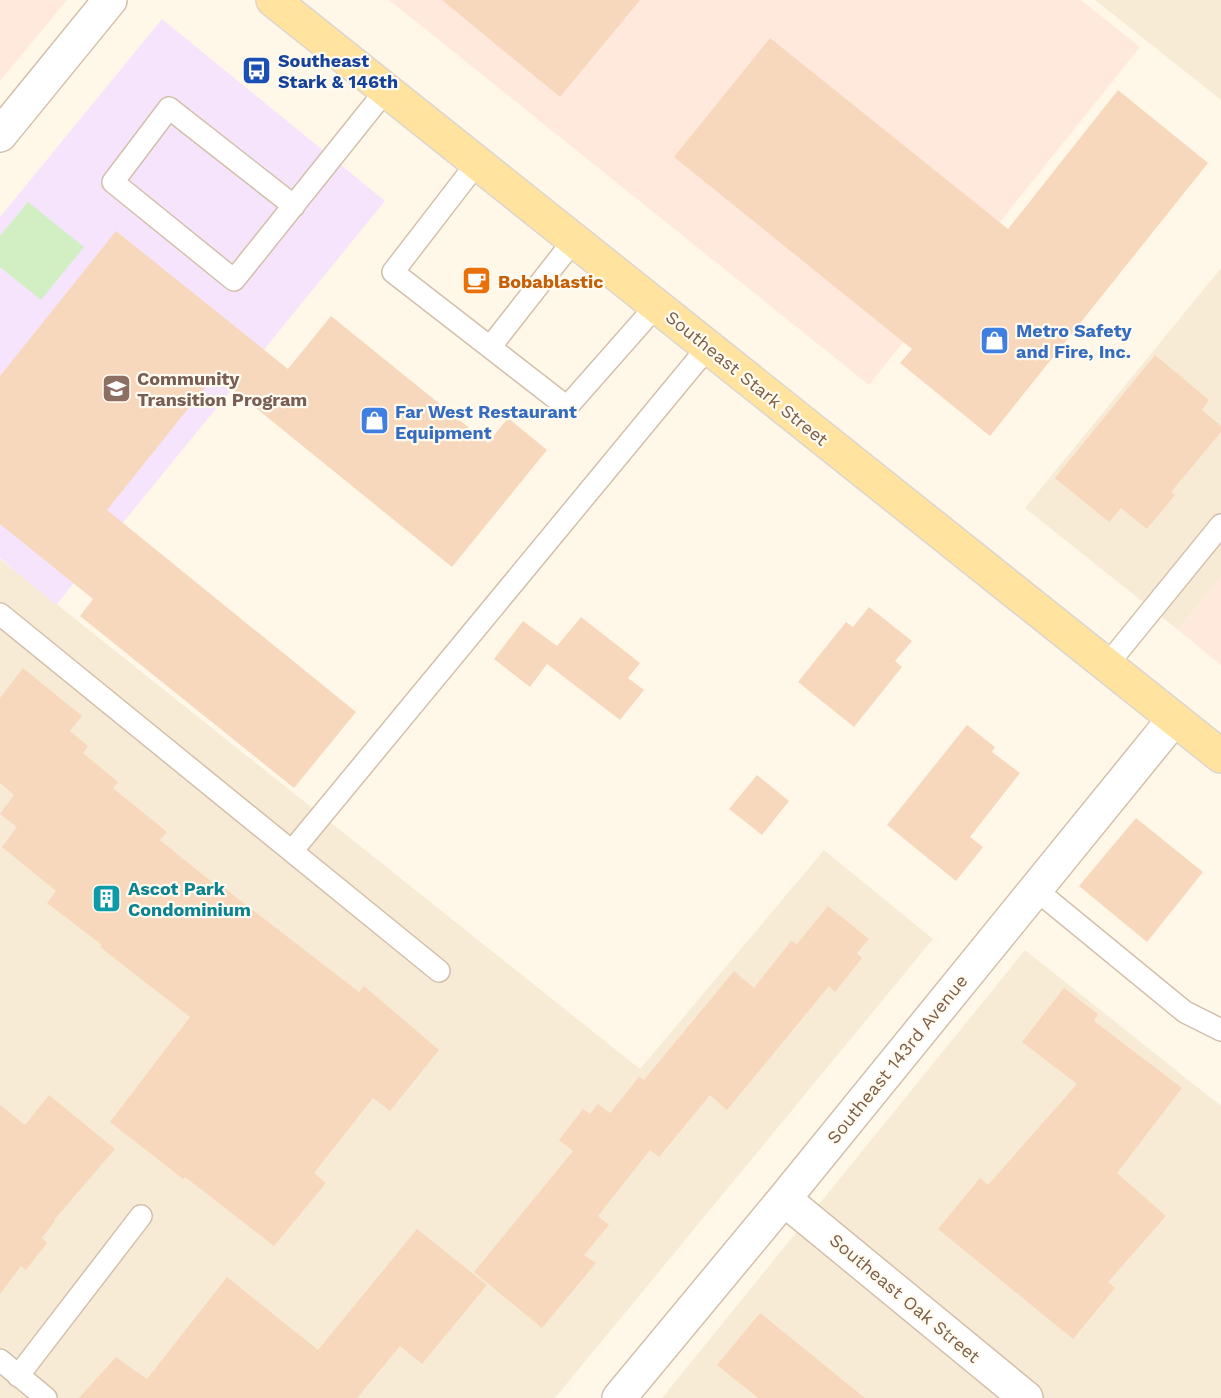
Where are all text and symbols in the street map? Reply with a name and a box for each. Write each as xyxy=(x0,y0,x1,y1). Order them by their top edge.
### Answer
place label: Southeast Stark & 146th xyxy=(278,50,398,92)
bus stop icon: Southeast Stark & 146th xyxy=(241,54,273,86)
cafe icon: Bobablastic xyxy=(461,265,493,297)
place label: Bobablastic xyxy=(498,271,603,292)
street label: Southeast Stark Street xyxy=(662,306,833,450)
place label: Metro Safety and Fire, Inc. xyxy=(1016,320,1133,362)
shop icon: Metro Safety and Fire, Inc. xyxy=(979,324,1011,356)
place label: Community Transition Program xyxy=(137,368,307,410)
school or university icon: Community Transition Program xyxy=(100,372,132,404)
place label: Far West Restaurant Equipment xyxy=(395,401,577,443)
shop icon: Far West Restaurant Equipment xyxy=(358,405,390,437)
place label: Ascot Park Condominium xyxy=(128,878,251,920)
building icon: Ascot Park Condominium xyxy=(91,882,123,914)
street label: Southeast 143rd Avenue xyxy=(822,970,972,1148)
street label: Southeast Oak Street xyxy=(826,1229,985,1367)

